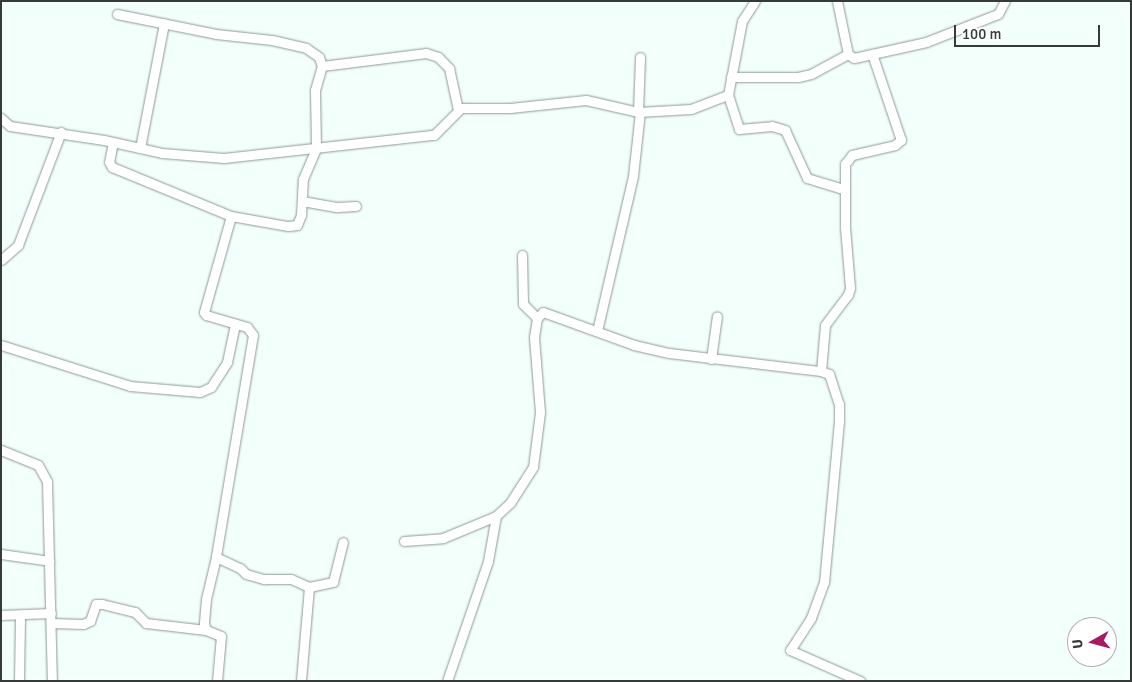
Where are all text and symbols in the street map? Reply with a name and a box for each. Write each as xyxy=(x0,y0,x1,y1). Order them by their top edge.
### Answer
scale bar xyxy=(957,15,1103,47)
text: 100 m xyxy=(962,25,1002,43)
north arrow xyxy=(1067,617,1117,667)
text: U xyxy=(1069,638,1087,649)

